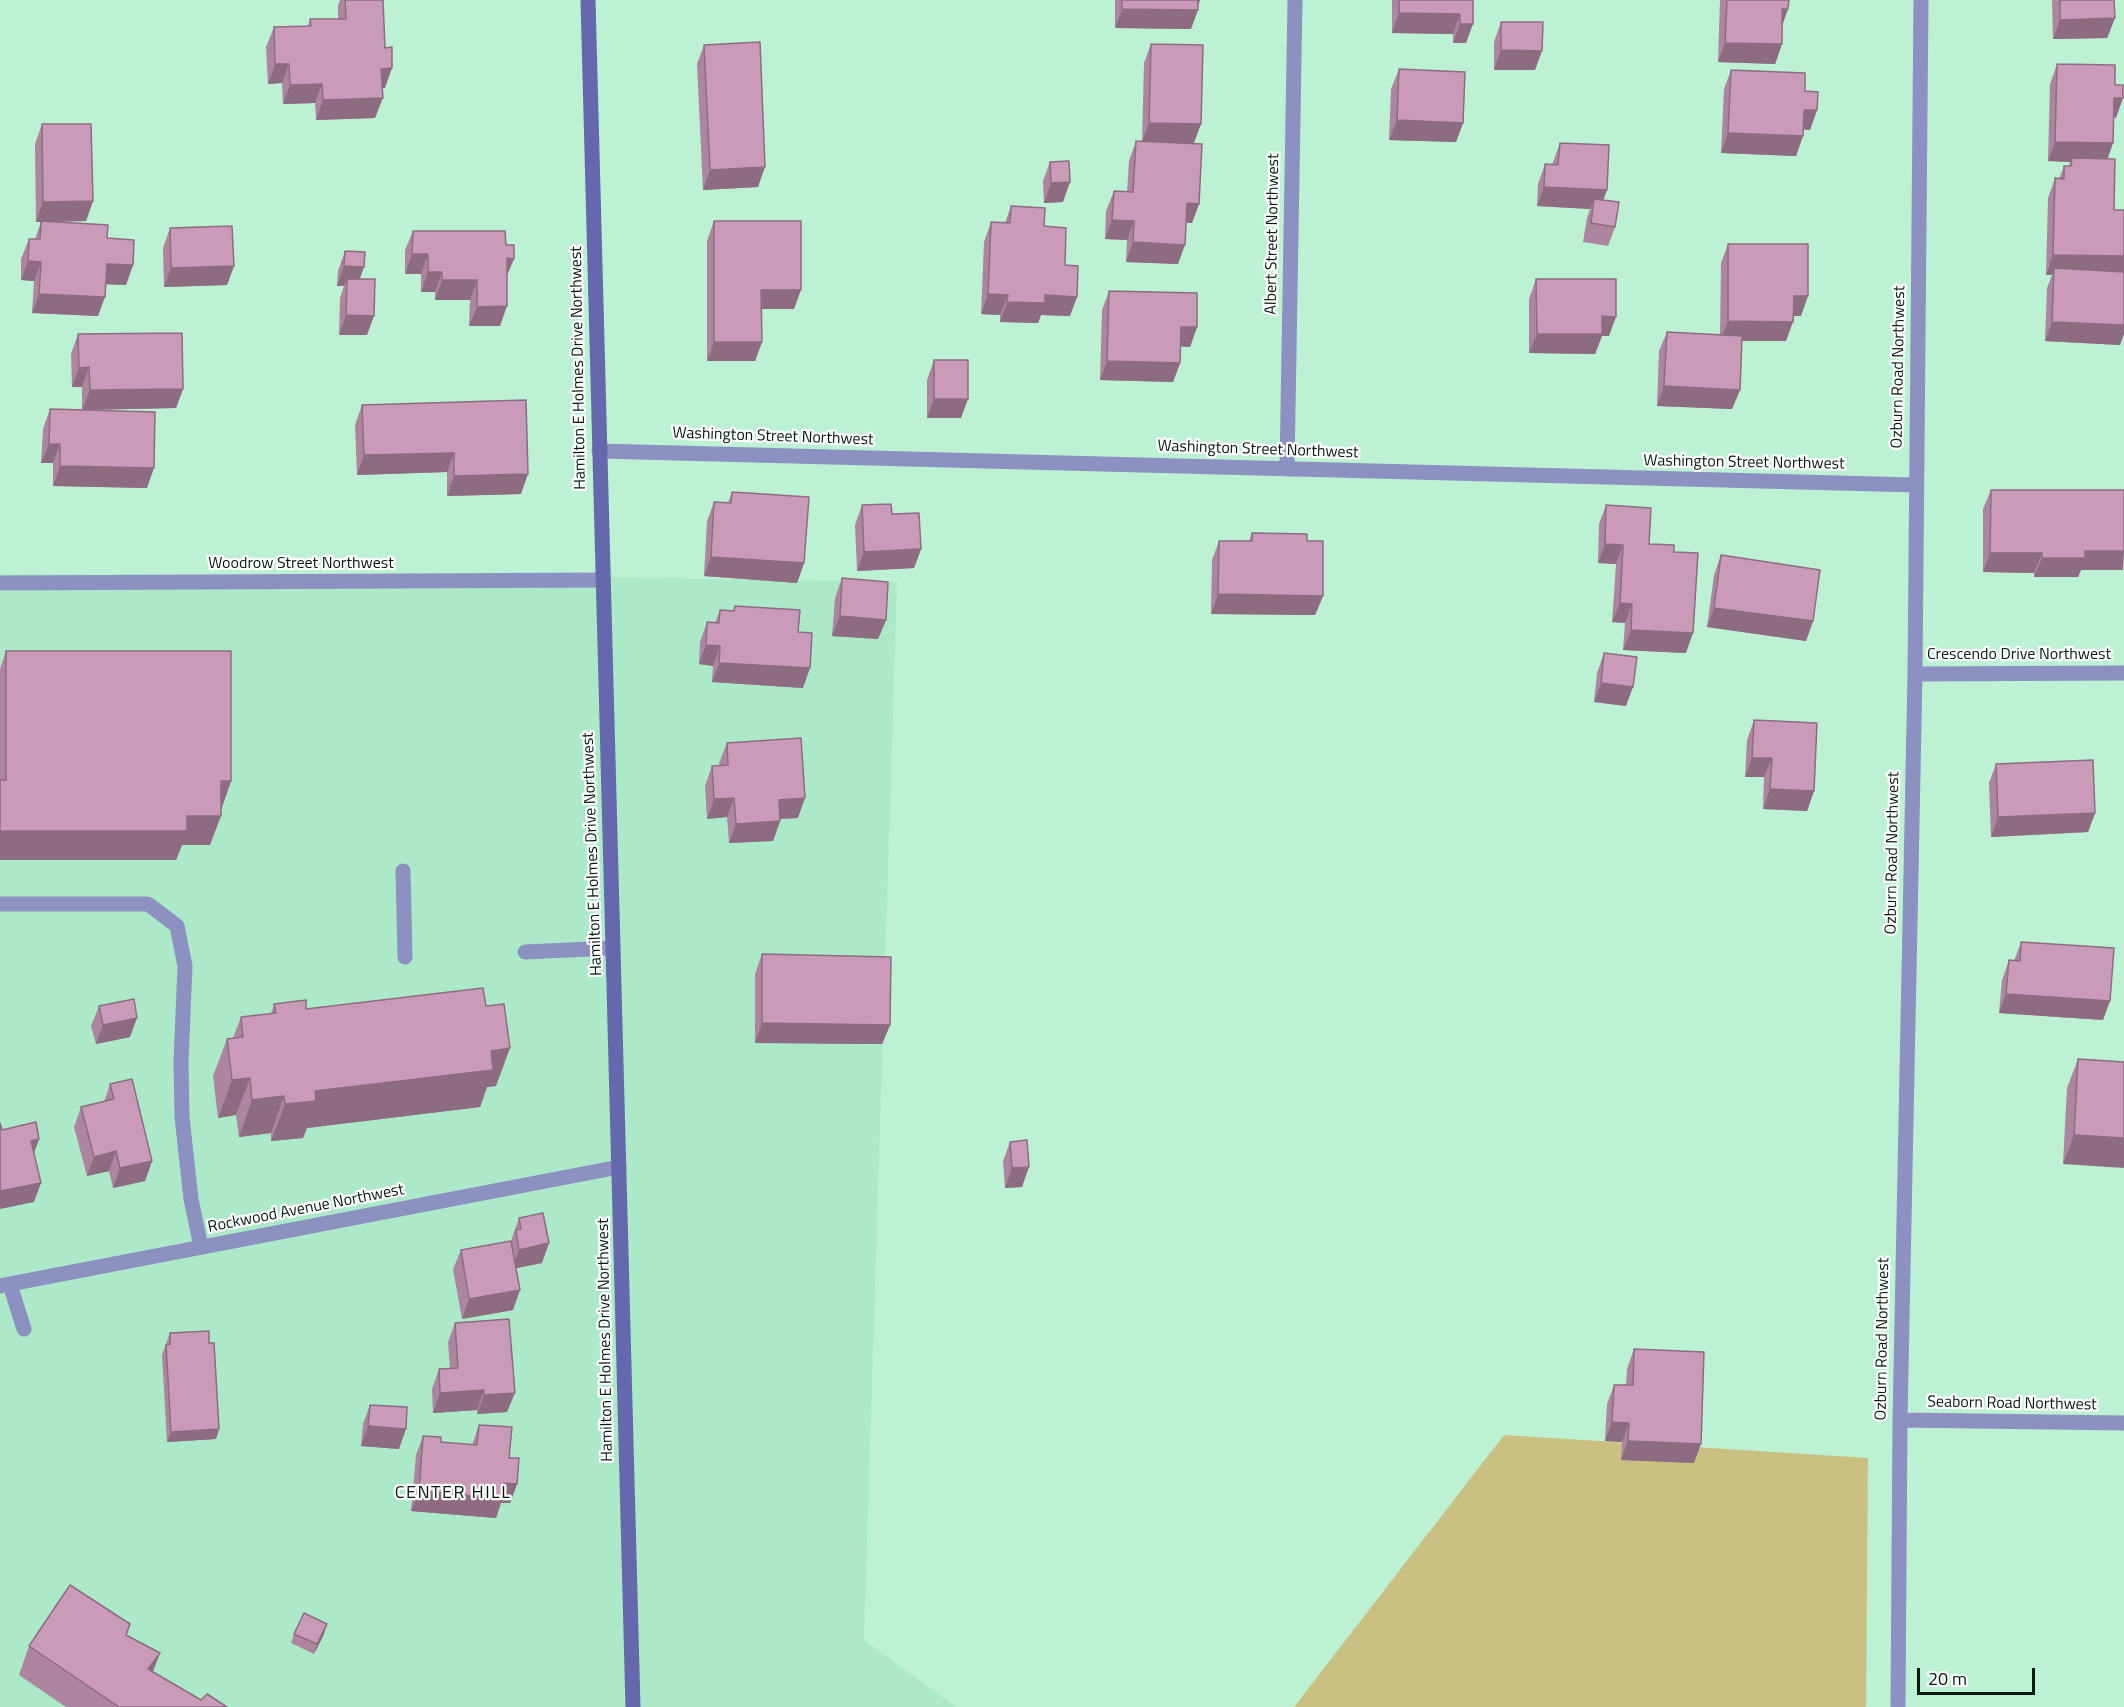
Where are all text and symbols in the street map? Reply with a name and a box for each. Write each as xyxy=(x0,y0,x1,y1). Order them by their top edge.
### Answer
street label: Albert Street Northwest xyxy=(1262,153,1284,315)
street label: Hamilton E Holmes Drive Northwest xyxy=(567,246,591,490)
street label: Ozburn Road Northwest xyxy=(1888,286,1910,448)
street label: Washington Street Northwest xyxy=(672,424,874,450)
street label: Washington Street Northwest xyxy=(1157,437,1359,463)
street label: Washington Street Northwest xyxy=(1643,452,1845,474)
street label: Woodrow Street Northwest xyxy=(208,554,394,574)
street label: Crescendo Drive Northwest xyxy=(1927,645,2111,665)
street label: Hamilton E Holmes Drive Northwest xyxy=(579,732,607,976)
street label: Ozburn Road Northwest xyxy=(1882,772,1904,934)
street label: Rockwood Avenue Northwest xyxy=(206,1181,406,1237)
street label: Hamilton E Holmes Drive Northwest xyxy=(594,1218,618,1462)
street label: Ozburn Road Northwest xyxy=(1872,1258,1894,1420)
street label: Seaborn Road Northwest xyxy=(1927,1393,2097,1415)
district label: CENTER HILL xyxy=(395,1483,511,1505)
scale bar xyxy=(1920,1656,2038,1694)
text: 20 m xyxy=(1928,1665,1967,1692)

